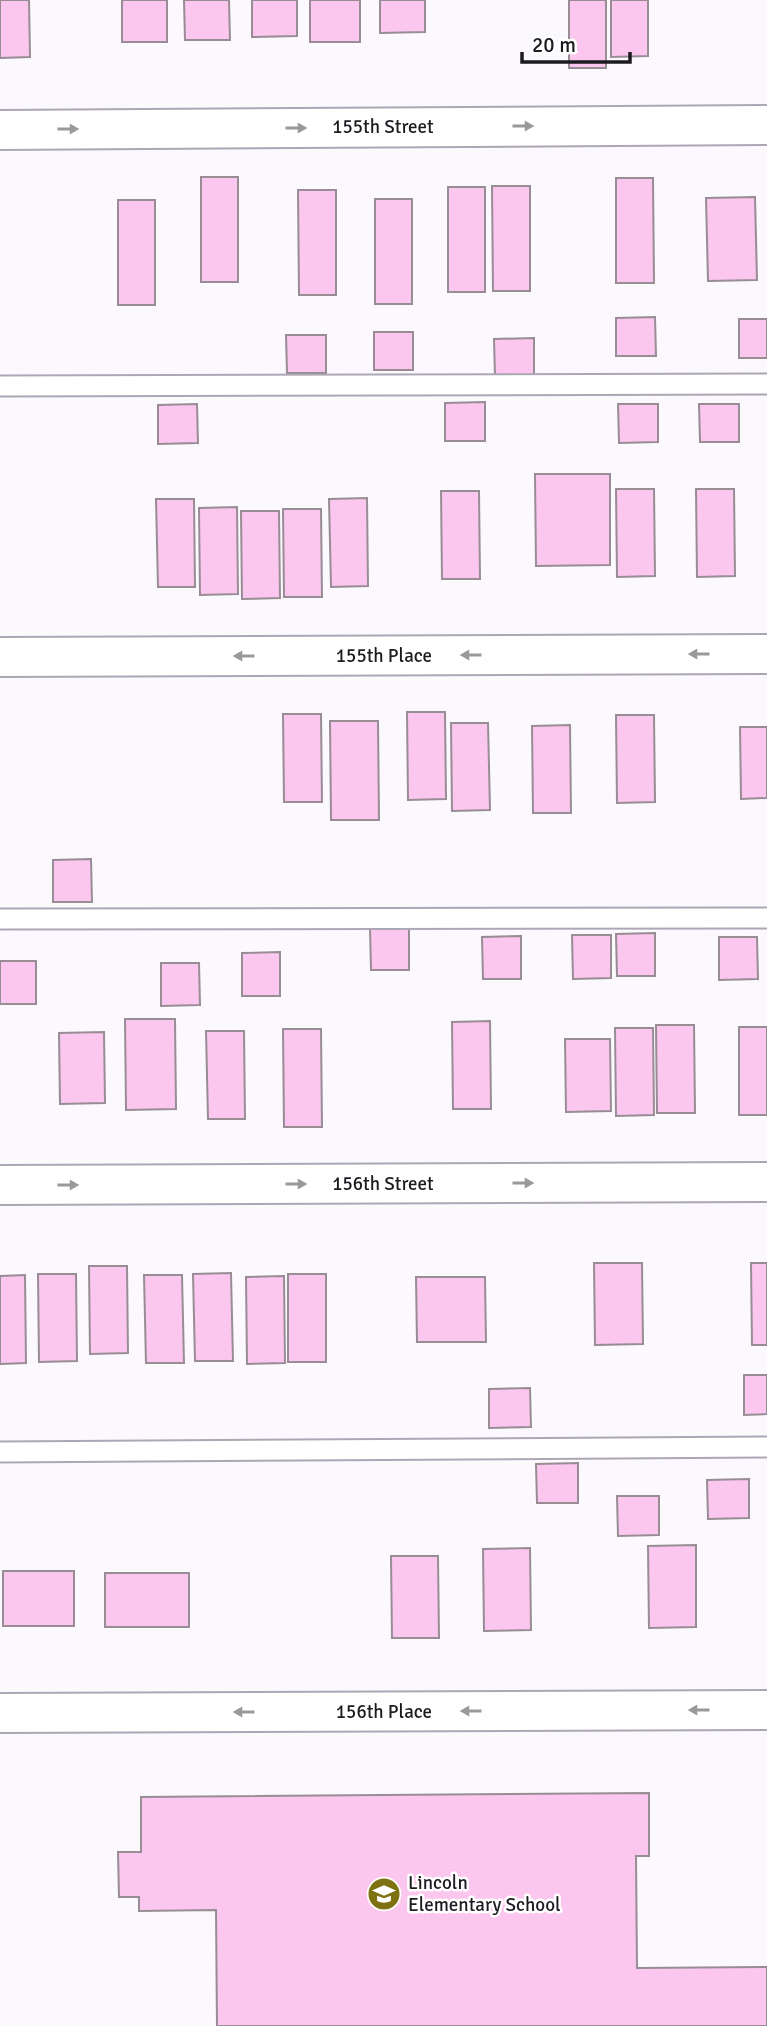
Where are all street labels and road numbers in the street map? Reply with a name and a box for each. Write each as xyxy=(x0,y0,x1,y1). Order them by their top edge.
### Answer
street label: 155th Street xyxy=(332,115,434,139)
street label: 155th Place xyxy=(336,644,432,668)
street label: 156th Street xyxy=(332,1172,434,1196)
street label: 156th Place xyxy=(336,1700,432,1724)

